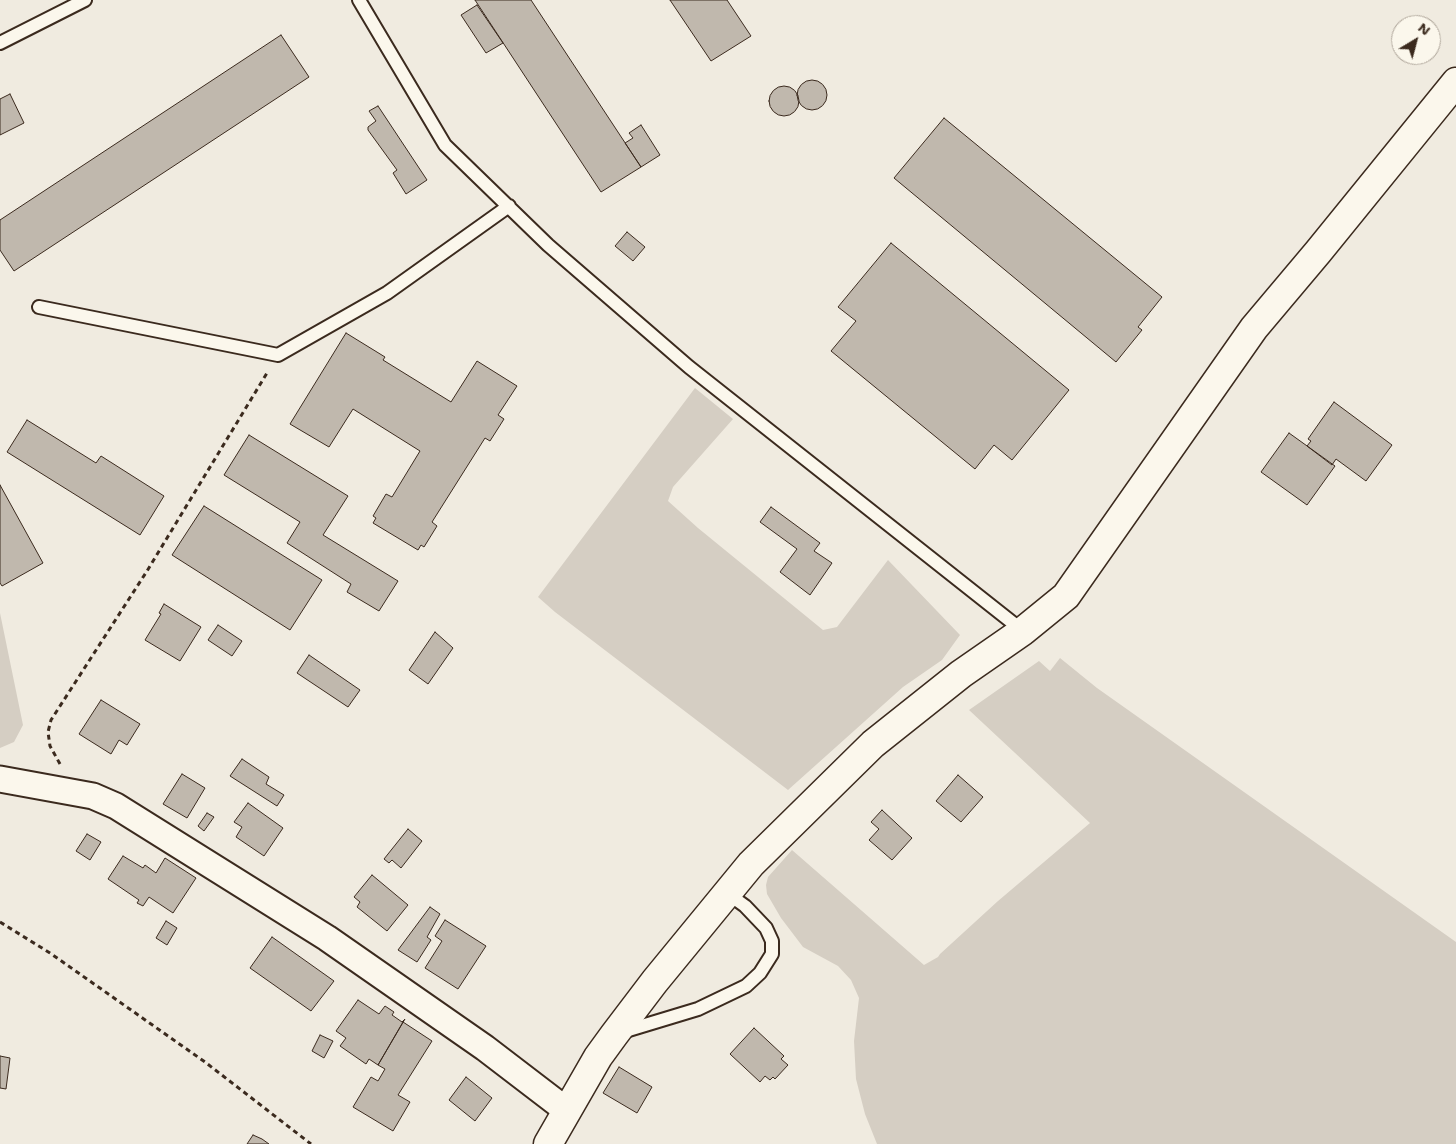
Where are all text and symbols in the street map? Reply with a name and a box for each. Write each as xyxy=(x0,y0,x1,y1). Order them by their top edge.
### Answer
north arrow xyxy=(1391,15,1441,65)
text: N xyxy=(1415,18,1434,39)

